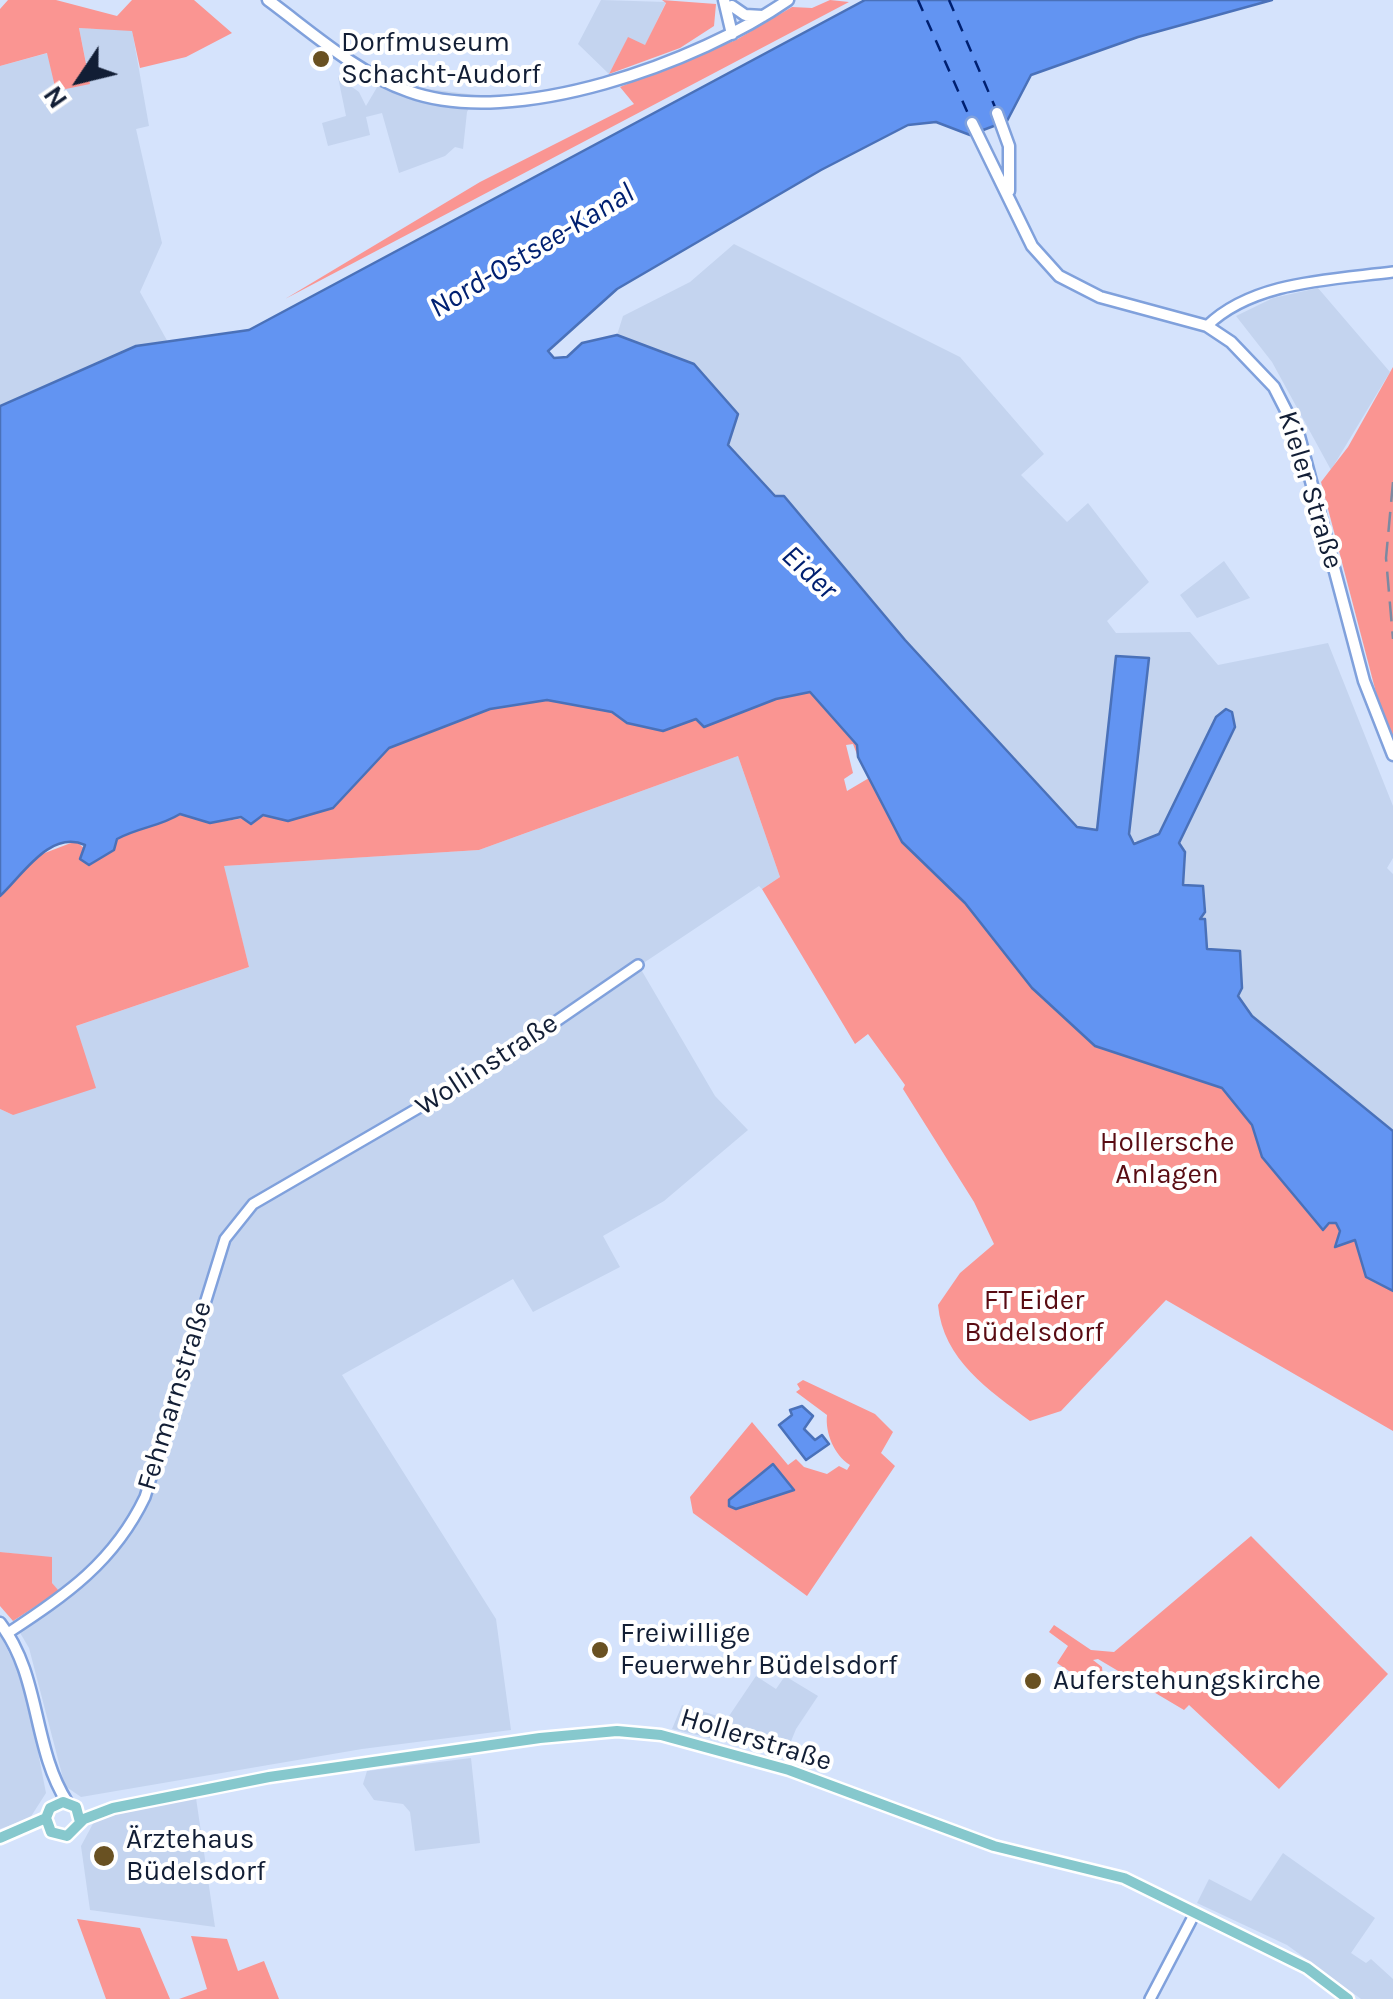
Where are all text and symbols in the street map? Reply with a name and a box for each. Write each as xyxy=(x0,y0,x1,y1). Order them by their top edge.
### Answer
place label: Dorfmuseum Schacht-Audorf xyxy=(341,26,541,92)
north arrow xyxy=(30,30,130,130)
marker: Dorfmuseum Schacht-Audorf xyxy=(310,48,332,70)
text: N xyxy=(36,80,74,115)
water label: Nord-Ostsee-Kanal xyxy=(423,176,641,326)
street label: Kieler Straße xyxy=(1270,407,1350,573)
water label: Eider xyxy=(774,538,844,608)
street label: Wollinstraße xyxy=(410,1007,564,1123)
park label: Hollersche Anlagen xyxy=(1100,1126,1234,1192)
park label: FT Eider Büdelsdorf xyxy=(964,1284,1104,1350)
street label: Fehmarnstraße xyxy=(130,1297,220,1495)
place label: Freiwillige Feuerwehr Büdelsdorf xyxy=(620,1617,898,1683)
marker: Freiwillige Feuerwehr Büdelsdorf xyxy=(589,1639,611,1661)
place label: Auferstehungskirche xyxy=(1053,1664,1321,1698)
marker: Auferstehungskirche xyxy=(1022,1670,1044,1692)
street label: Hollerstraße xyxy=(676,1701,836,1779)
place label: Ärztehaus Büdelsdorf xyxy=(126,1823,265,1889)
marker: Ärztehaus Büdelsdorf xyxy=(91,1843,117,1869)

